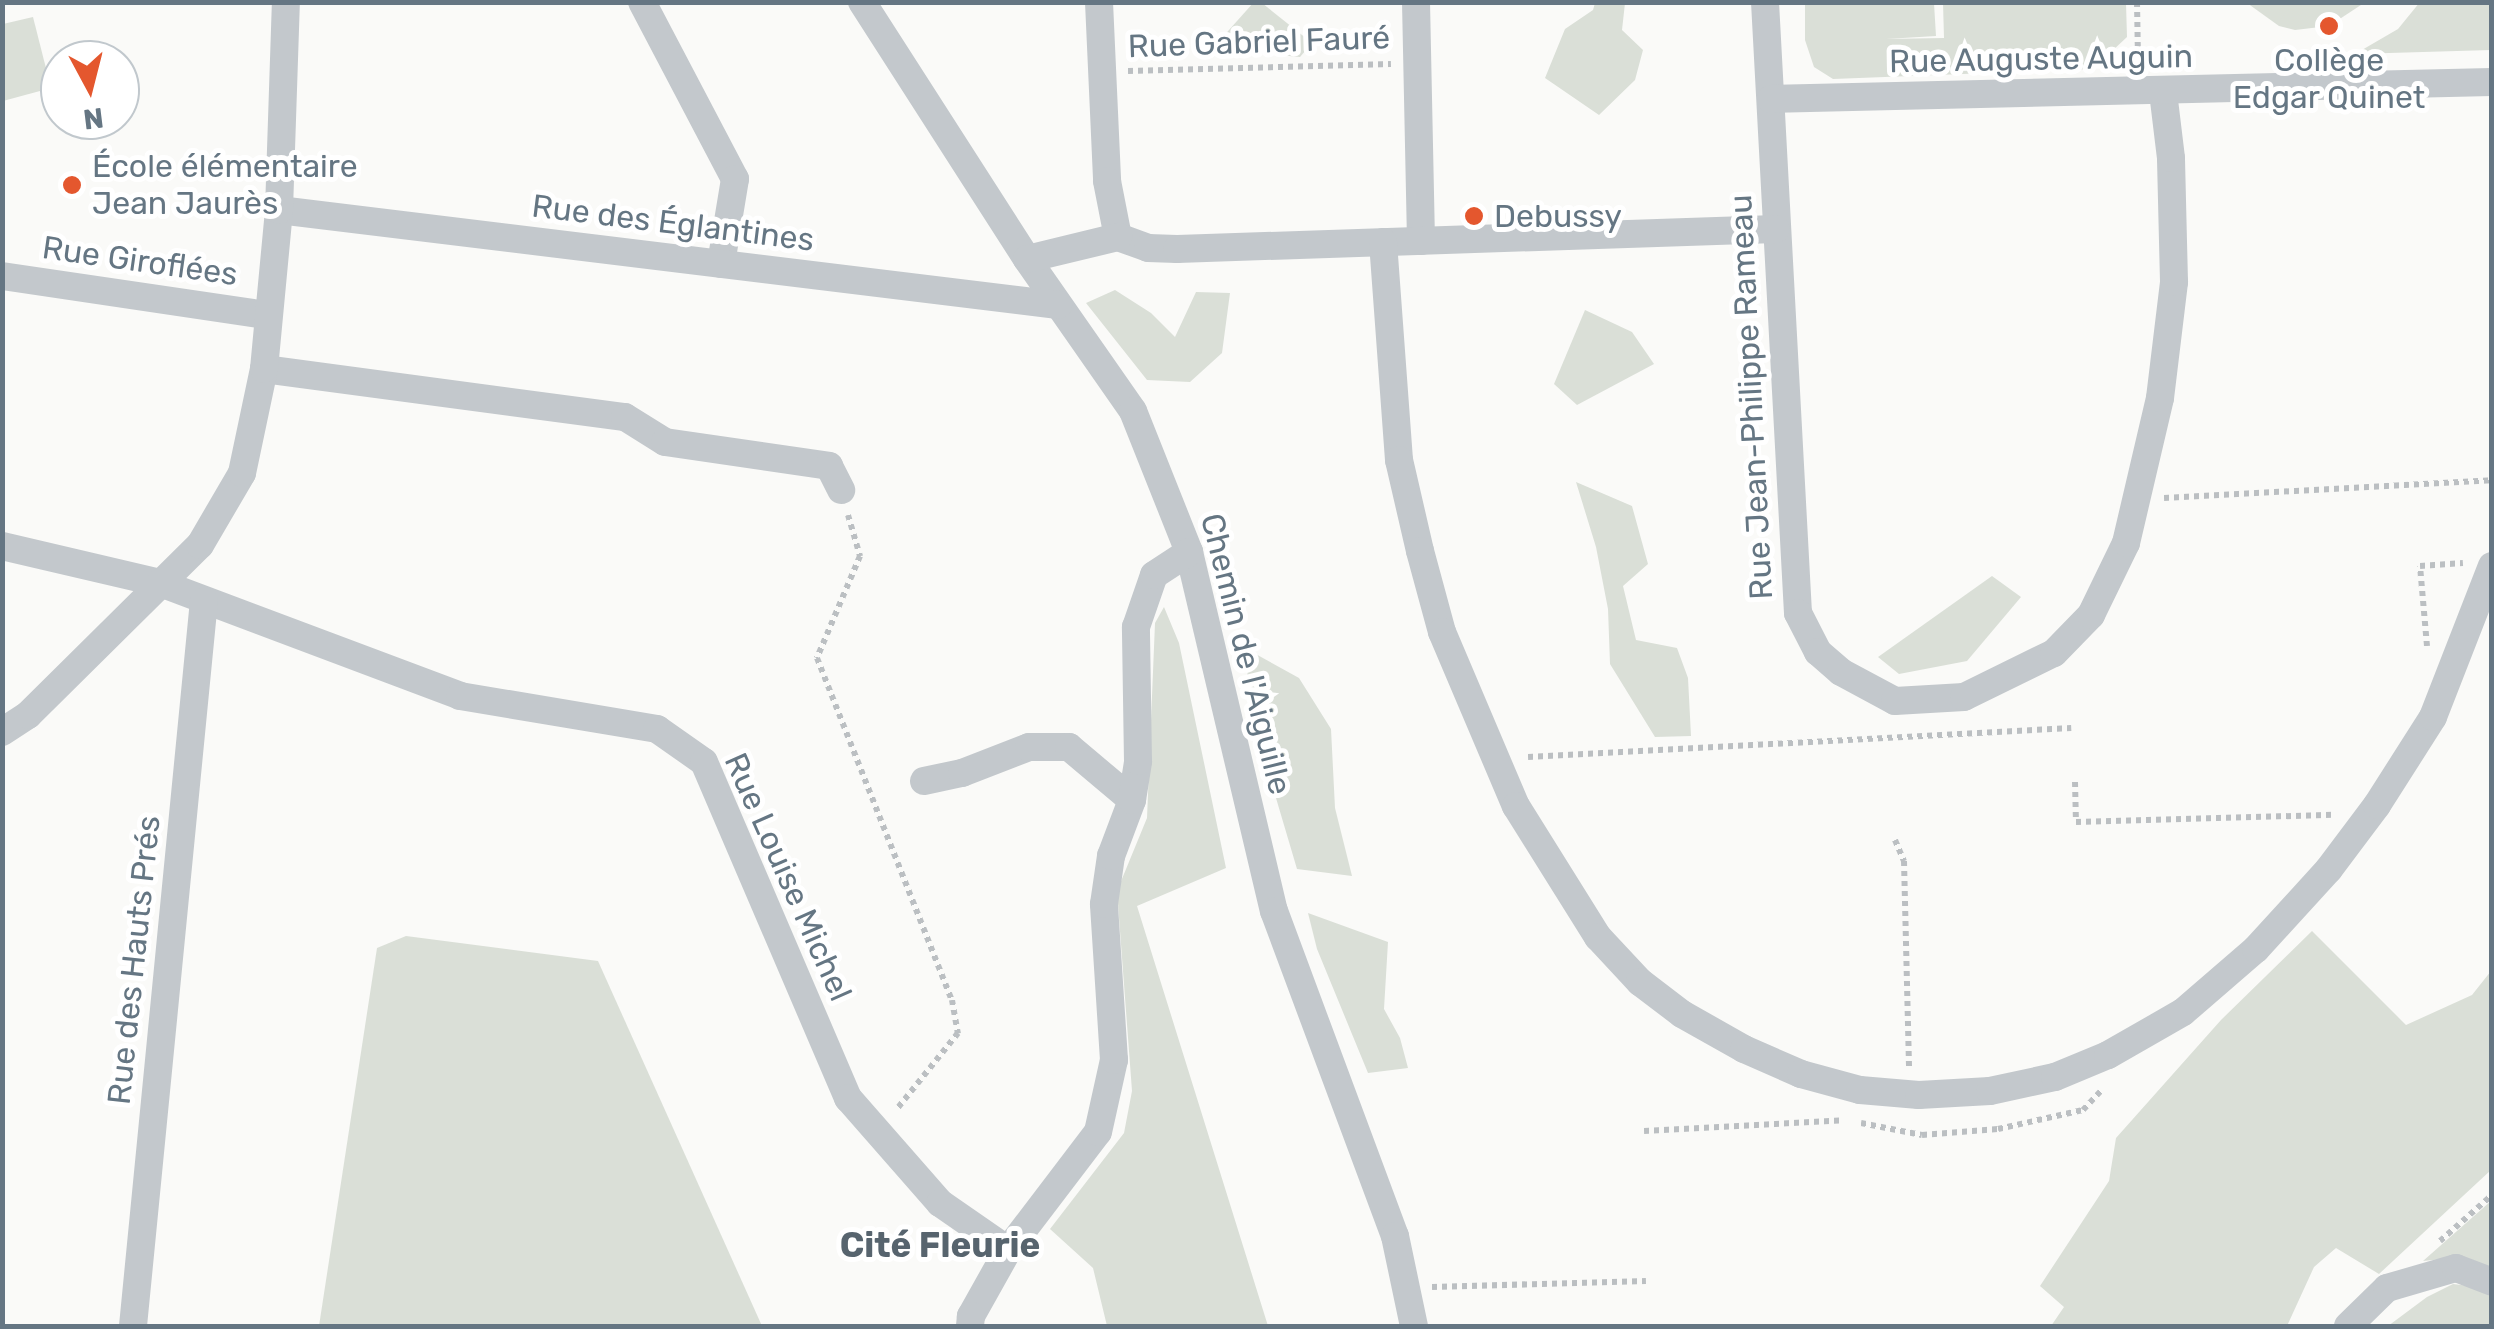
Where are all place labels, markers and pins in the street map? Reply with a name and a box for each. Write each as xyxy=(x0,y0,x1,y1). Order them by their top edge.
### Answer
marker: Collège Edgar Quinet xyxy=(2318,15,2340,37)
place label: Collège Edgar Quinet xyxy=(2232,42,2426,117)
place label: École élémentaire Jean Jaurès xyxy=(92,148,358,223)
marker: École élémentaire Jean Jaurès xyxy=(61,174,83,196)
place label: Debussy xyxy=(1494,197,1622,235)
marker: Debussy xyxy=(1463,205,1485,227)

